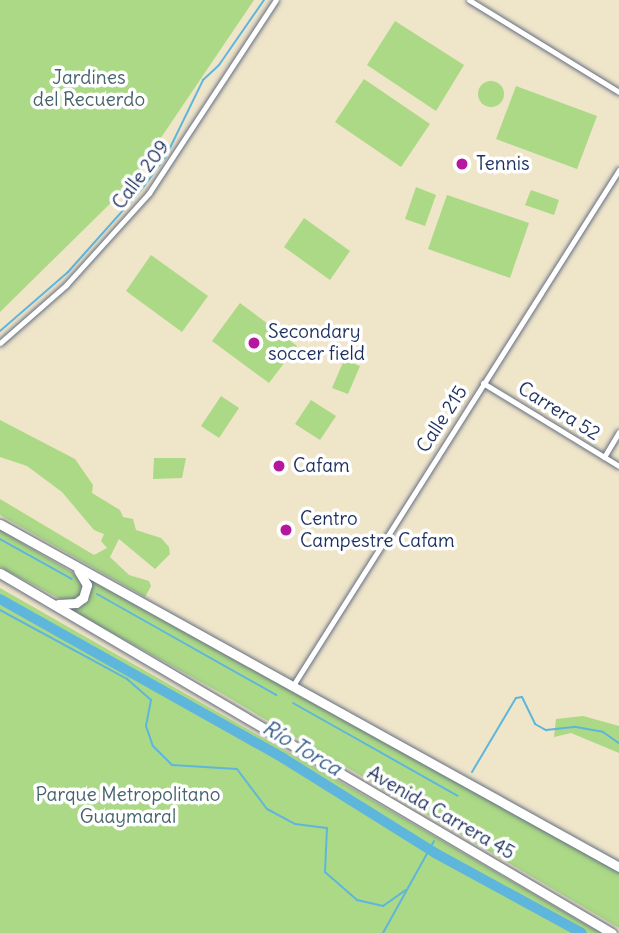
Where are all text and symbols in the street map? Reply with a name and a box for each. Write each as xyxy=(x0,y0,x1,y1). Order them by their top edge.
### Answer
park label: Jardines del Recuerdo xyxy=(33,67,145,111)
street label: Calle 209 xyxy=(108,136,174,214)
place label: Tennis xyxy=(476,153,530,175)
marker: Tennis xyxy=(454,156,470,172)
place label: Secondary soccer field xyxy=(268,321,365,365)
marker: Secondary soccer field xyxy=(246,335,262,351)
street label: Carrera 52 xyxy=(514,377,604,445)
street label: Calle 215 xyxy=(412,381,472,457)
place label: Cafam xyxy=(293,455,350,477)
marker: Cafam xyxy=(271,458,287,474)
place label: Centro Campestre Cafam xyxy=(300,508,455,552)
marker: Centro Campestre Cafam xyxy=(278,522,294,538)
water label: Río Torca xyxy=(258,715,346,781)
street label: Avenida Carrera 45 xyxy=(363,761,519,865)
park label: Parque Metropolitano Guaymaral xyxy=(36,784,220,828)

